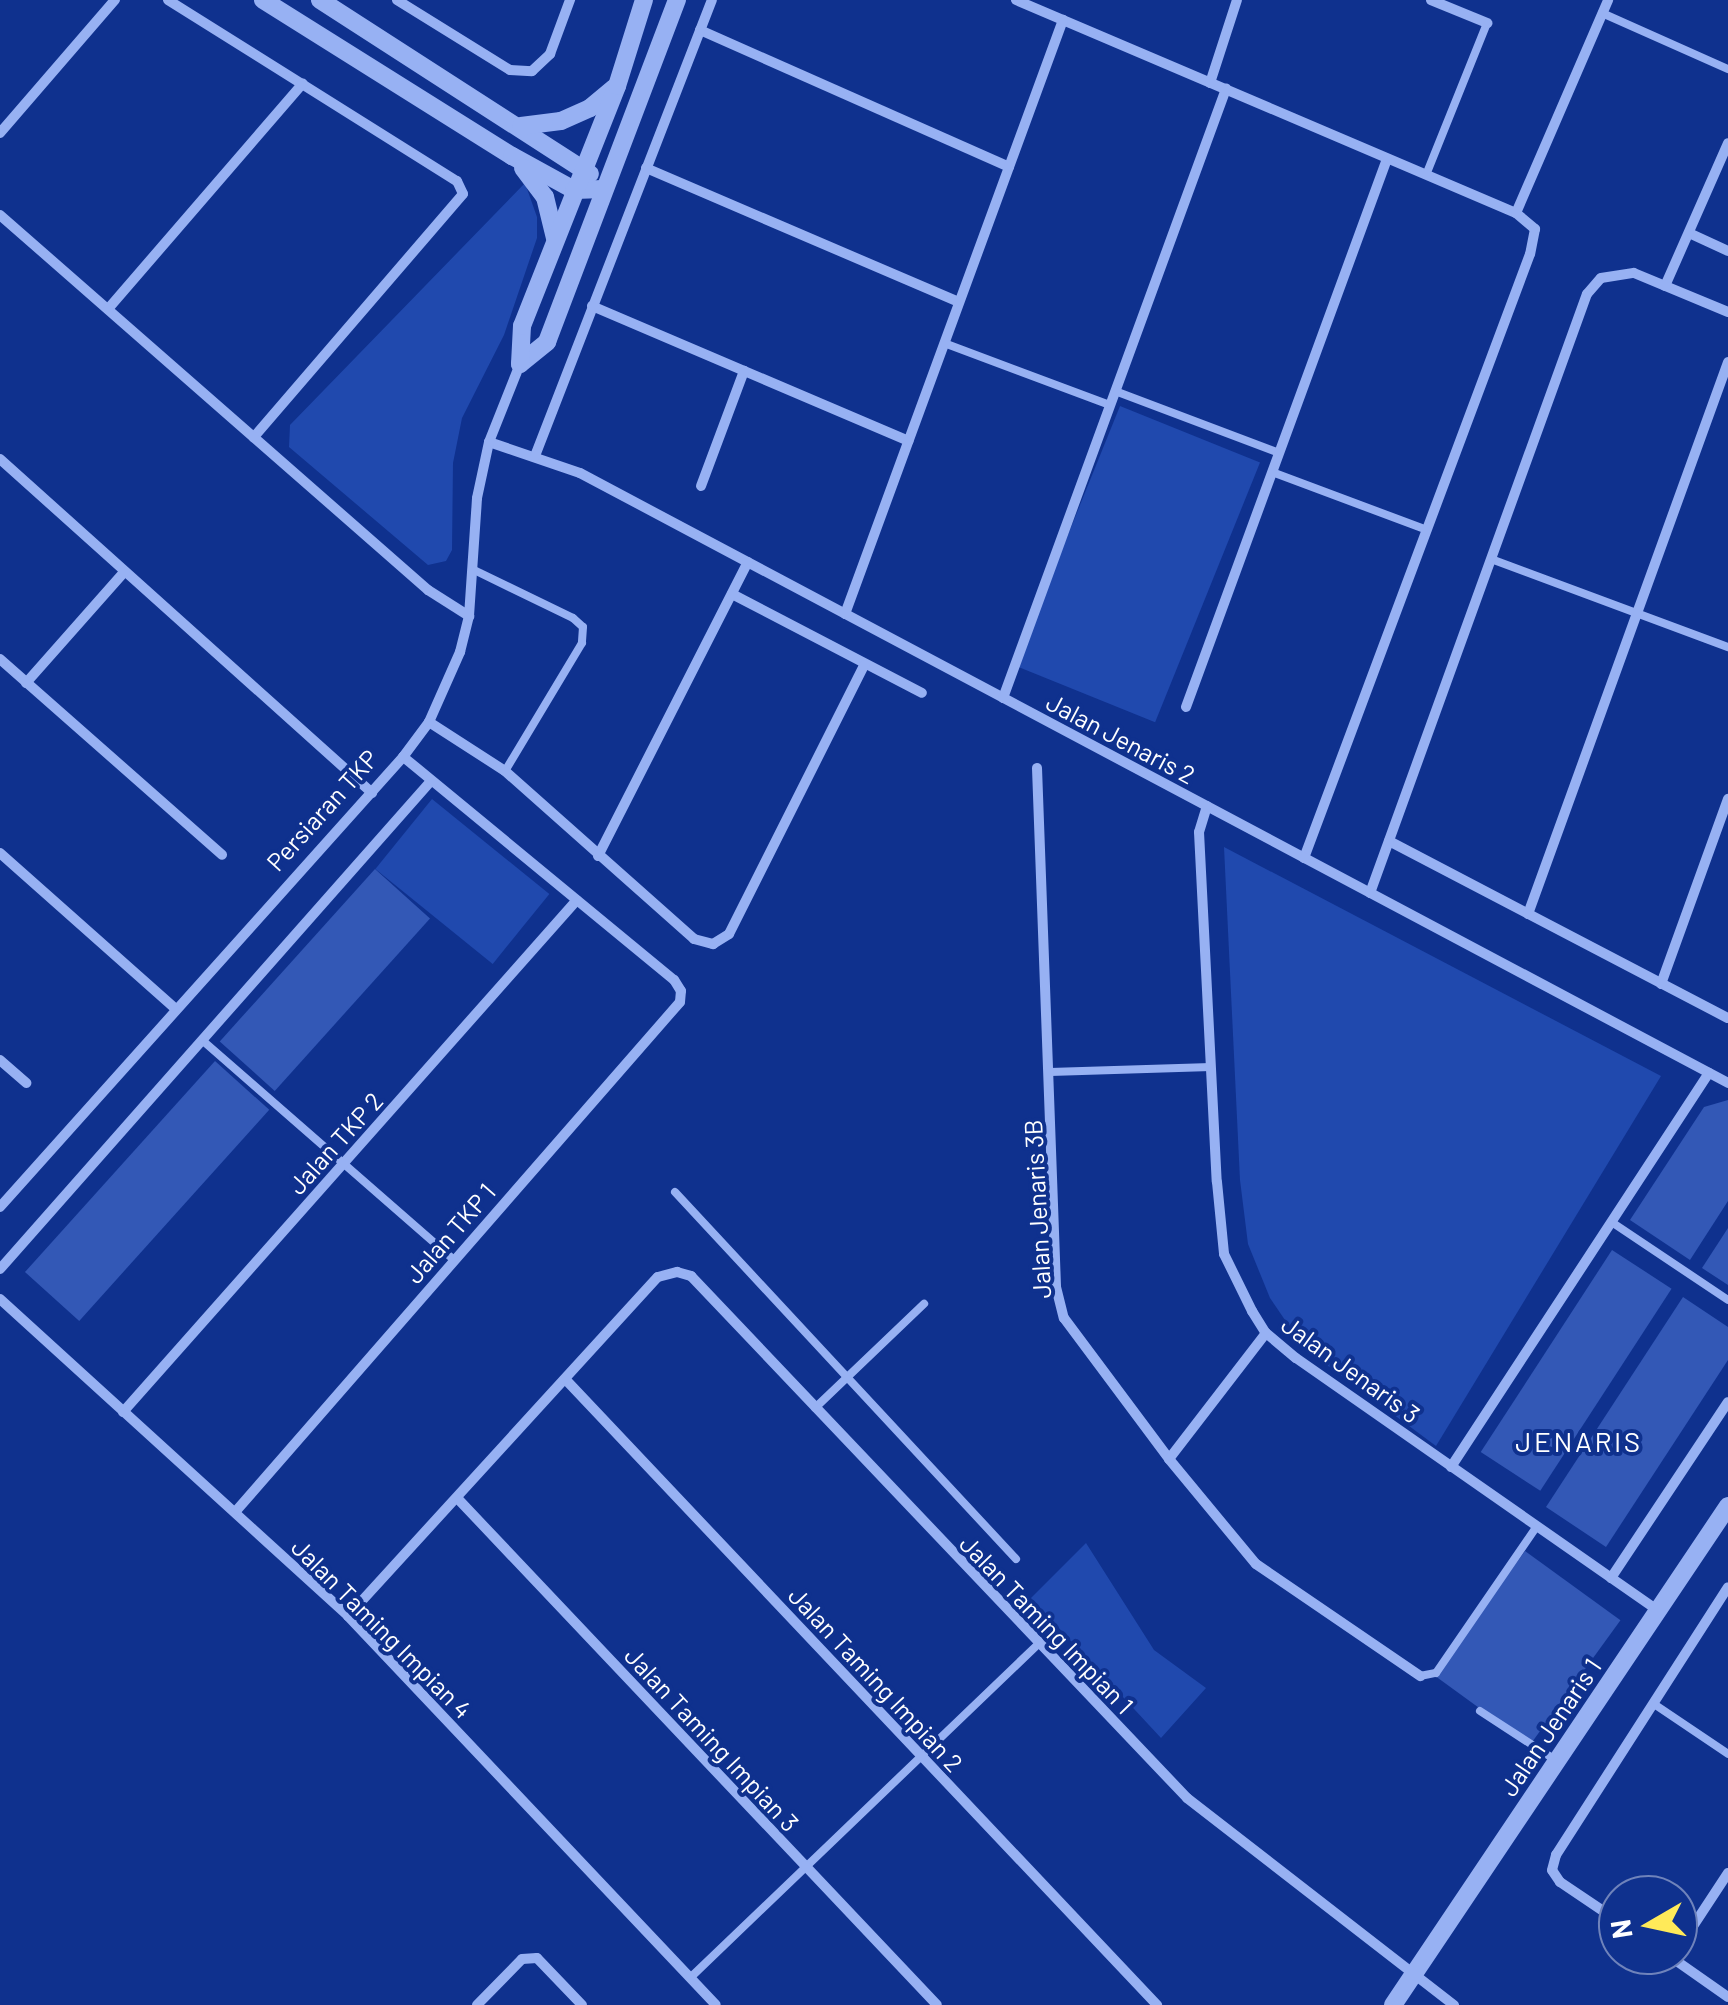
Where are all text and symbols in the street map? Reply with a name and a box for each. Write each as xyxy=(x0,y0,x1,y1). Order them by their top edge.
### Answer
street label: Jalan Jenaris 2 xyxy=(1042,686,1200,790)
street label: Persiaran TKP xyxy=(260,743,384,877)
street label: Jalan TKP 2 xyxy=(281,1086,389,1200)
street label: Jalan Jenaris 3B xyxy=(1017,1119,1057,1299)
street label: Jalan TKP 1 xyxy=(399,1177,501,1289)
street label: Jalan Jenaris 3 xyxy=(1276,1309,1426,1429)
district label: JENARIS xyxy=(1515,1424,1643,1458)
street label: Jalan Taming Impian 1 xyxy=(954,1528,1140,1720)
street label: Jalan Taming Impian 4 xyxy=(286,1532,478,1724)
street label: Jalan Taming Impian 2 xyxy=(783,1580,969,1778)
street label: Jalan Taming Impian 3 xyxy=(619,1641,805,1837)
street label: Jalan Jenaris 1 xyxy=(1493,1653,1607,1801)
north arrow xyxy=(1598,1875,1698,1975)
text: N xyxy=(1602,1918,1639,1941)

